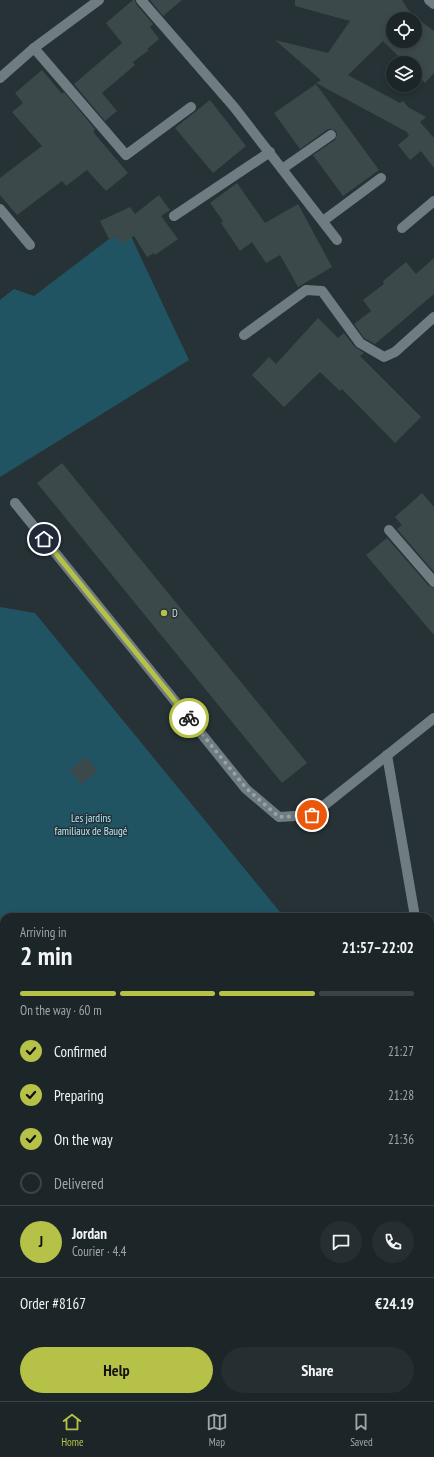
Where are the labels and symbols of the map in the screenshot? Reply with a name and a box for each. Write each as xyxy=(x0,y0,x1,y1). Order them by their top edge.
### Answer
pin xyxy=(27,522,61,556)
place label: D xyxy=(172,606,178,620)
marker: D xyxy=(159,608,169,618)
courier xyxy=(169,698,209,738)
pin xyxy=(295,798,329,832)
park label: Les jardins familiaux de Baugé xyxy=(55,811,128,838)

